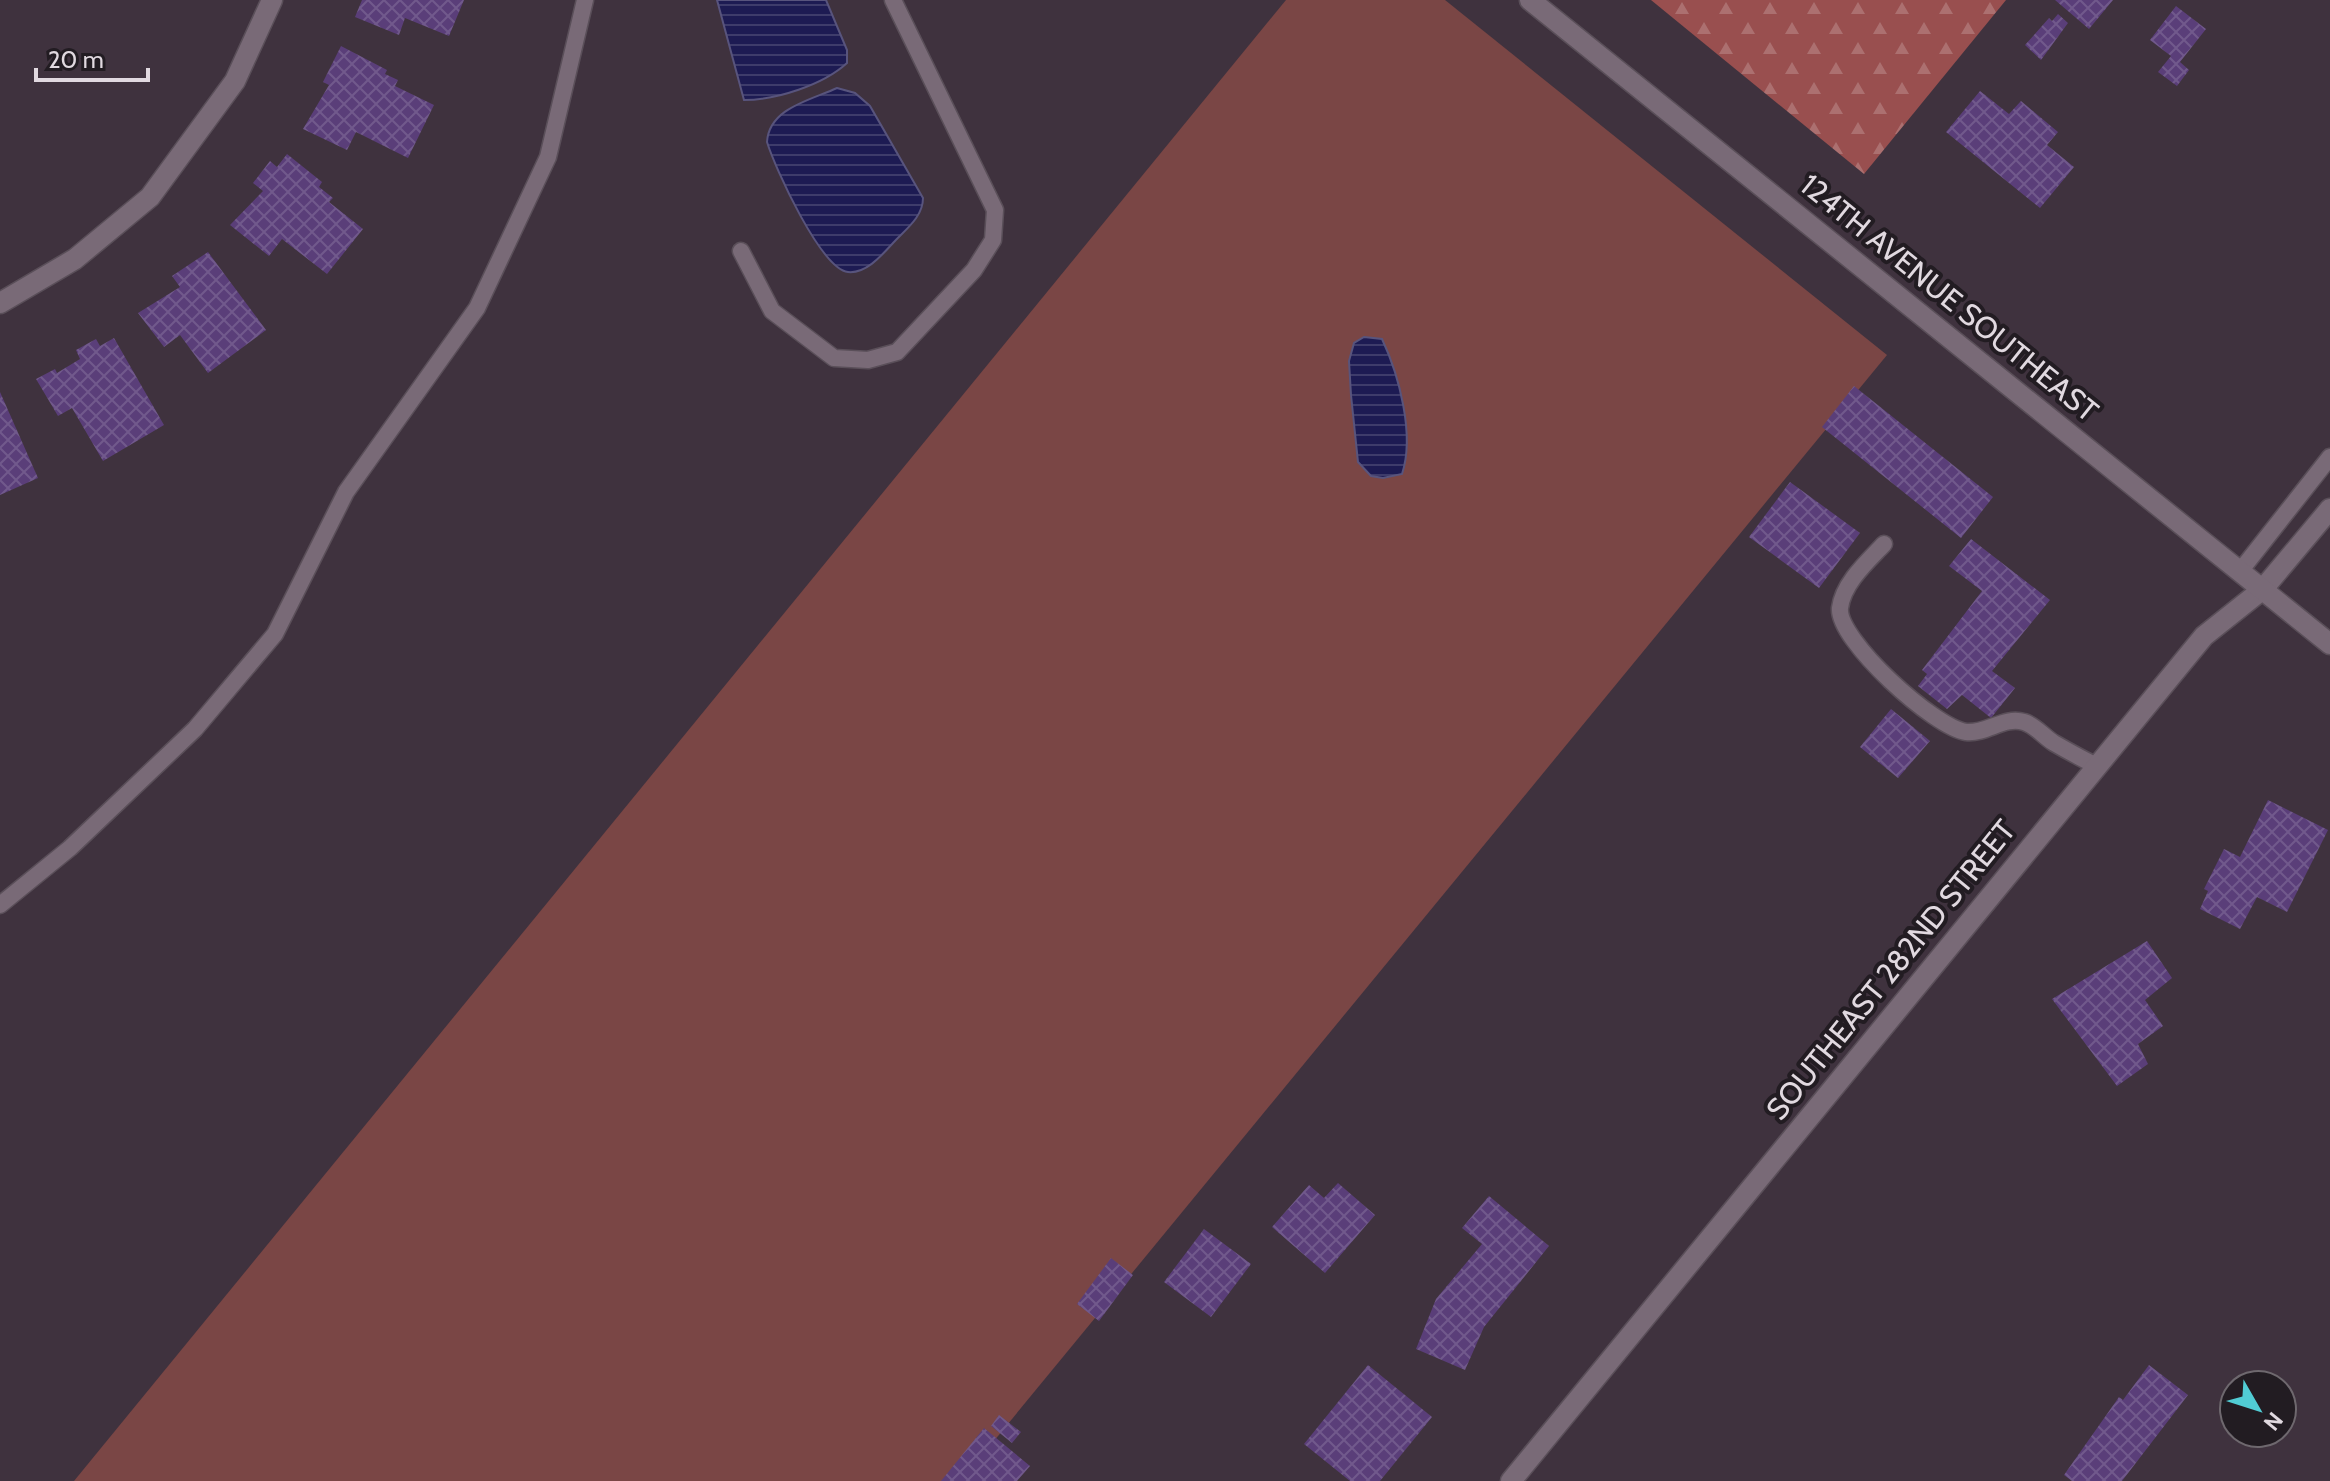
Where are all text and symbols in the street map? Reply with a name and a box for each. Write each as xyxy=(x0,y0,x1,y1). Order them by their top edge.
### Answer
scale bar xyxy=(36,32,148,82)
text: 20 m xyxy=(48,45,104,74)
street label: 124TH AVENUE SOUTHEAST xyxy=(1793,166,2106,429)
street label: SOUTHEAST 282ND STREET xyxy=(1758,812,2023,1127)
north arrow xyxy=(2218,1369,2298,1449)
text: N xyxy=(2258,1407,2289,1436)

